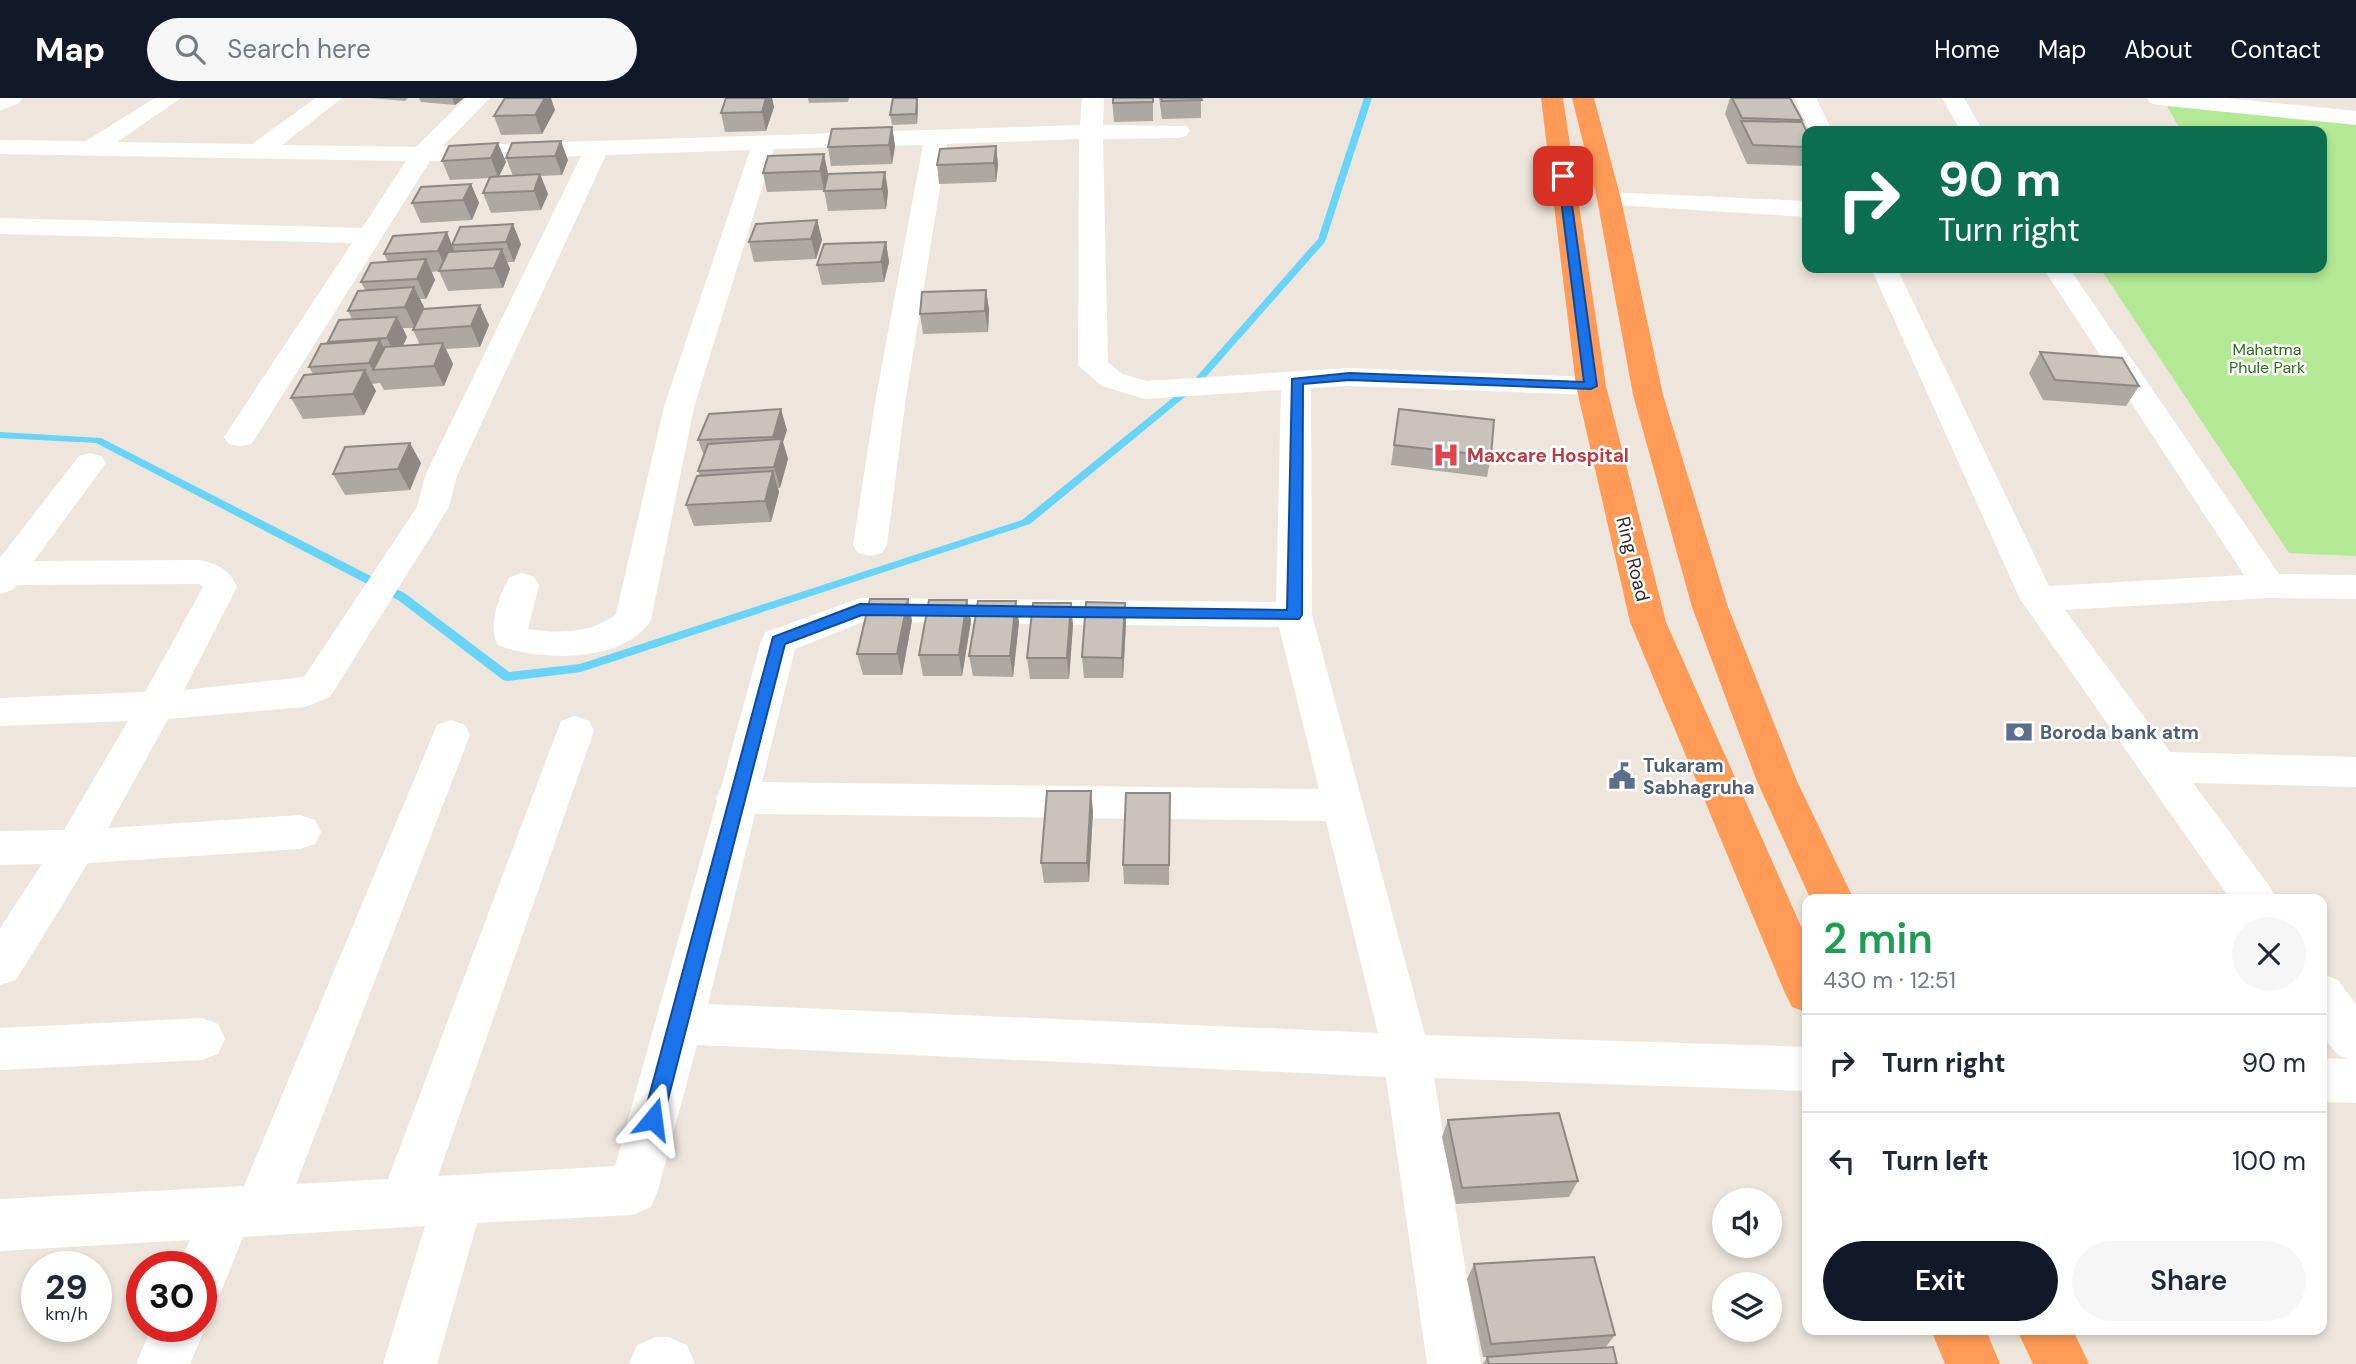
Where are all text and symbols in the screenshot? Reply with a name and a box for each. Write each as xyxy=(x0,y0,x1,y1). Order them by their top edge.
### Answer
search box xyxy=(147,18,637,81)
text: Map xyxy=(35,28,105,71)
icon: search xyxy=(171,30,209,68)
text: Search here xyxy=(227,32,371,66)
text: Home xyxy=(1934,34,2000,65)
text: Map xyxy=(2038,34,2086,65)
text: About xyxy=(2124,34,2193,65)
text: Contact xyxy=(2231,34,2321,65)
pin xyxy=(1533,146,1593,206)
text: 90 m xyxy=(1938,147,2061,211)
icon: right xyxy=(1823,154,1914,245)
icon: arrive xyxy=(1544,157,1582,195)
text: Turn right xyxy=(1938,209,2080,251)
park label: Mahatma Phule Park xyxy=(2229,339,2305,378)
hospital icon: Maxcare Hospital xyxy=(1431,440,1461,470)
place label: Maxcare Hospital xyxy=(1467,443,1629,468)
street label: Ring Road xyxy=(1610,514,1656,604)
bank icon: Boroda bank atm xyxy=(2004,717,2034,747)
place label: Boroda bank atm xyxy=(2040,720,2199,745)
place label: Tukaram Sabhagruha xyxy=(1643,753,1755,800)
public building icon: Tukaram Sabhagruha xyxy=(1607,761,1637,791)
text: 2 min xyxy=(1823,911,1933,966)
button: close xyxy=(2232,917,2306,991)
text: 430 m · 12:51 xyxy=(1823,965,1956,995)
icon: right xyxy=(1823,1044,1861,1082)
text: Turn right xyxy=(1882,1046,2006,1080)
text: 90 m xyxy=(2242,1046,2306,1080)
position arrow xyxy=(616,1082,690,1156)
icon: left xyxy=(1823,1142,1861,1180)
text: Turn left xyxy=(1882,1144,1989,1178)
text: 100 m xyxy=(2232,1144,2306,1178)
map controls xyxy=(1712,1188,1782,1342)
button: sound xyxy=(1712,1188,1782,1258)
button: Exit xyxy=(1823,1241,2058,1321)
button: Share xyxy=(2072,1241,2306,1321)
speed limit sign: 30 xyxy=(126,1251,217,1342)
text: 29 xyxy=(45,1264,88,1310)
button: layers xyxy=(1712,1272,1782,1342)
text: km/h xyxy=(45,1302,88,1326)

